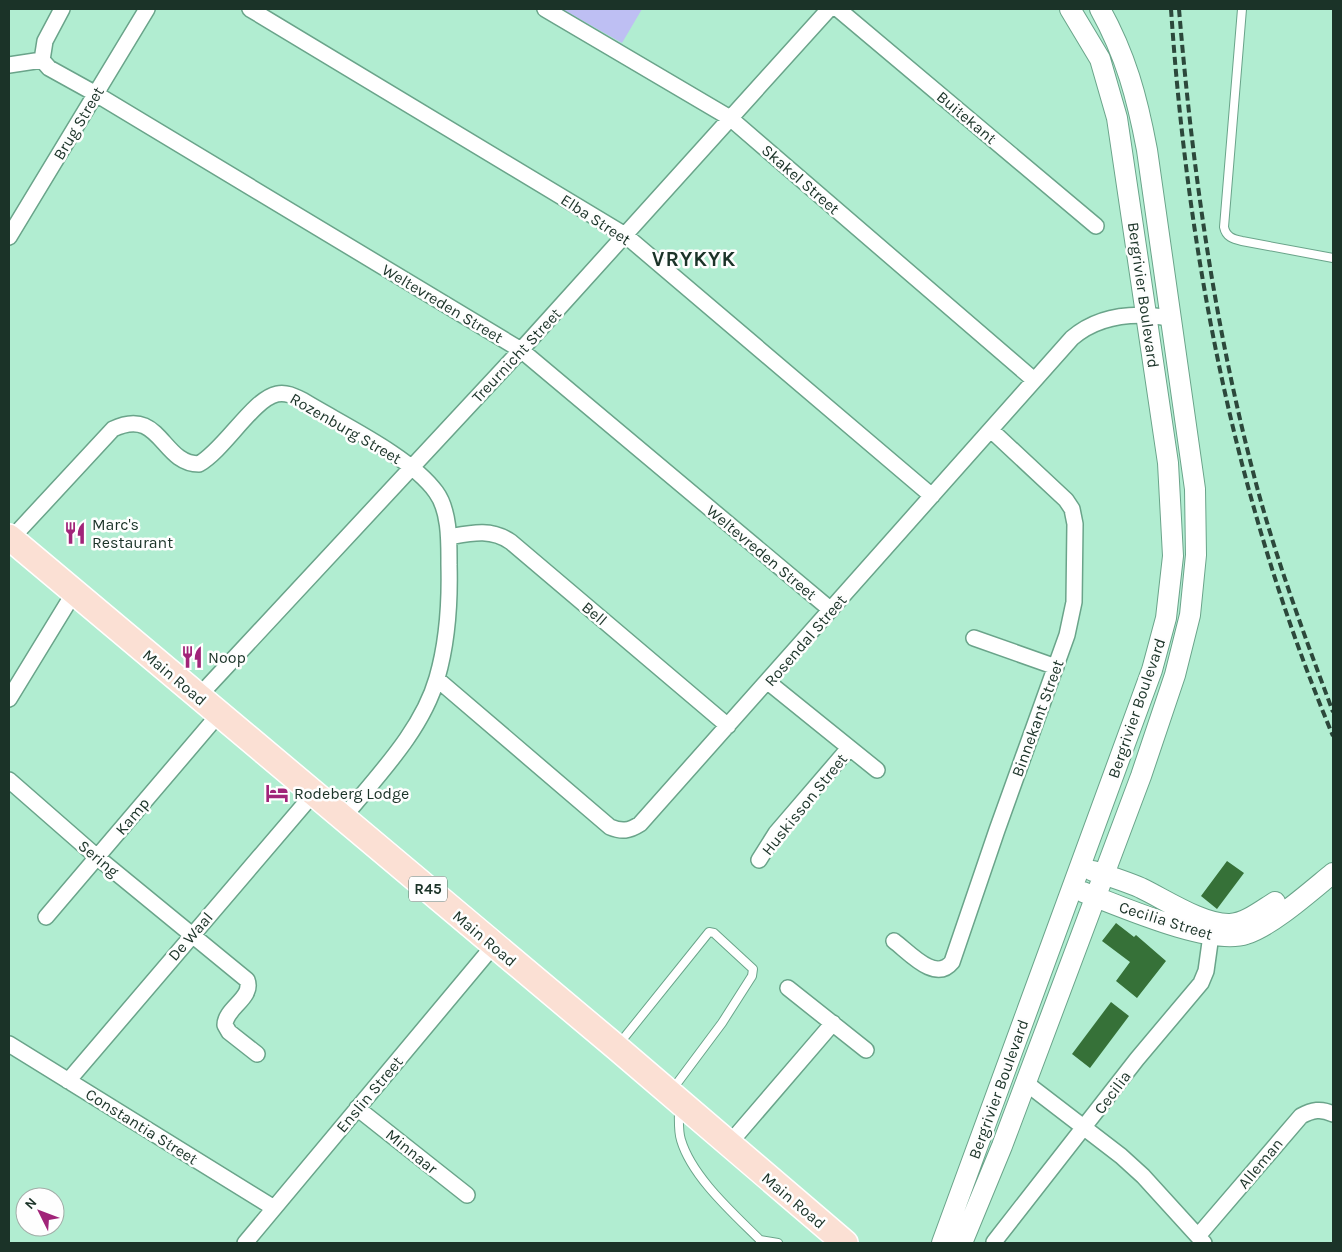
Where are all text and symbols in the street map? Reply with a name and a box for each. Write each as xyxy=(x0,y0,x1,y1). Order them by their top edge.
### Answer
street label: Brug Street xyxy=(49,83,108,163)
street label: Buitekant xyxy=(933,87,1000,148)
street label: Skakel Street xyxy=(758,140,843,218)
street label: Elba Street xyxy=(557,190,634,249)
street label: Bergrivier Boulevard xyxy=(1124,221,1163,369)
district label: VRYKYK xyxy=(652,247,736,271)
street label: Weltevreden Street xyxy=(379,260,507,347)
street label: Treurnicht Street xyxy=(468,304,565,407)
street label: Rozenburg Street xyxy=(287,389,405,468)
street label: Weltevreden Street xyxy=(703,501,821,604)
place label: Marc's Restaurant xyxy=(92,515,173,552)
restaurant icon: Marc's Restaurant xyxy=(62,520,88,546)
street label: Rosendal Street xyxy=(760,591,850,690)
street label: Bell xyxy=(578,597,611,629)
street label: Bergrivier Boulevard xyxy=(1104,636,1169,781)
restaurant icon: Noop xyxy=(179,644,205,670)
street label: Main Road xyxy=(139,645,210,710)
place label: Noop xyxy=(208,648,246,667)
street label: Binnekant Street xyxy=(1007,657,1068,779)
street label: Huskisson Street xyxy=(758,750,851,859)
hotel icon: Rodeberg Lodge xyxy=(264,780,290,806)
place label: Rodeberg Lodge xyxy=(294,784,409,803)
street label: Kamp xyxy=(111,794,153,839)
street label: Sering xyxy=(75,836,123,881)
road number: R45 xyxy=(409,876,447,902)
street label: Cecilia Street xyxy=(1117,897,1215,944)
street label: Main Road xyxy=(449,906,520,971)
street label: De Waal xyxy=(164,908,217,965)
street label: Bergrivier Boulevard xyxy=(964,1017,1033,1162)
street label: Enslin Street xyxy=(332,1052,407,1136)
street label: Cecilia xyxy=(1090,1067,1135,1118)
street label: Constantia Street xyxy=(82,1084,201,1169)
street label: Minnaar xyxy=(382,1125,442,1178)
street label: Alleman xyxy=(1234,1134,1287,1192)
street label: Main Road xyxy=(758,1168,829,1233)
north arrow xyxy=(15,1187,65,1237)
text: N xyxy=(21,1194,40,1213)

